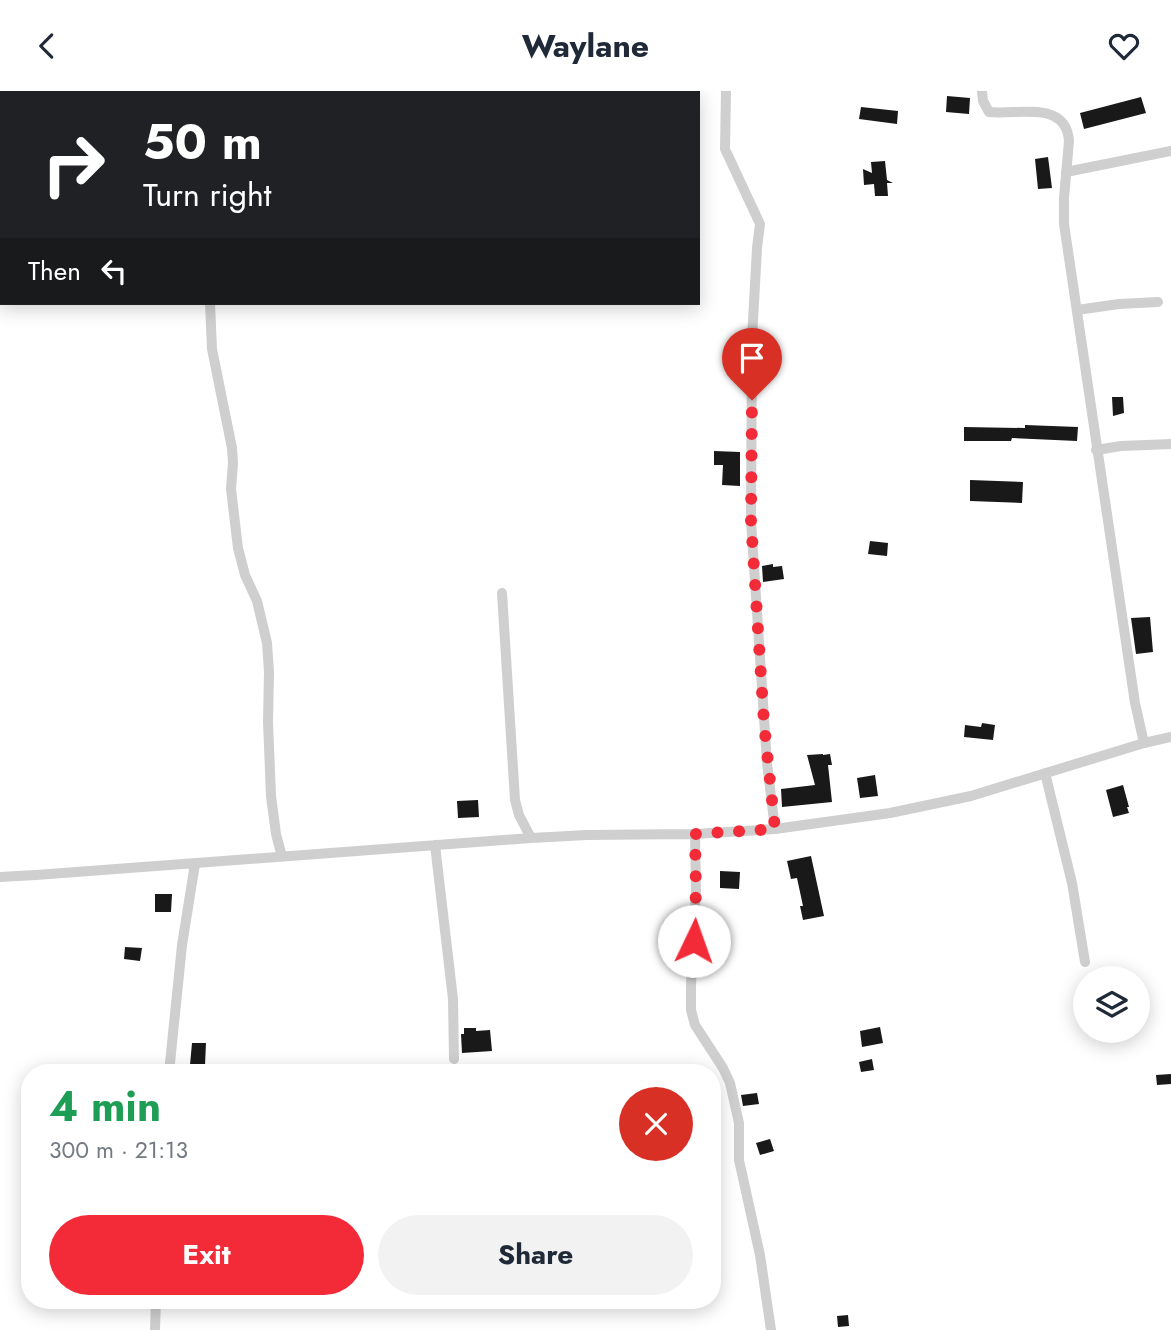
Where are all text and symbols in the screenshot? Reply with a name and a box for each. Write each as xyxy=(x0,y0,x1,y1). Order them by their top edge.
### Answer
text: Waylane xyxy=(522,23,649,69)
icon: back xyxy=(28,27,66,65)
icon: heart xyxy=(1105,27,1143,65)
text: 50 m xyxy=(143,107,262,177)
icon: right xyxy=(28,119,119,210)
text: Turn right xyxy=(143,172,272,218)
text: Then xyxy=(28,252,81,290)
icon: left xyxy=(95,252,133,290)
pin xyxy=(722,328,782,400)
icon: arrive xyxy=(733,339,771,377)
position arrow xyxy=(657,904,731,978)
map controls xyxy=(1073,966,1150,1043)
button: layers xyxy=(1073,966,1150,1043)
text: 4 min xyxy=(49,1076,161,1137)
button: close xyxy=(619,1087,693,1161)
text: 300 m · 21:13 xyxy=(49,1133,188,1167)
button: Exit xyxy=(49,1215,364,1295)
button: Share xyxy=(378,1215,693,1295)

